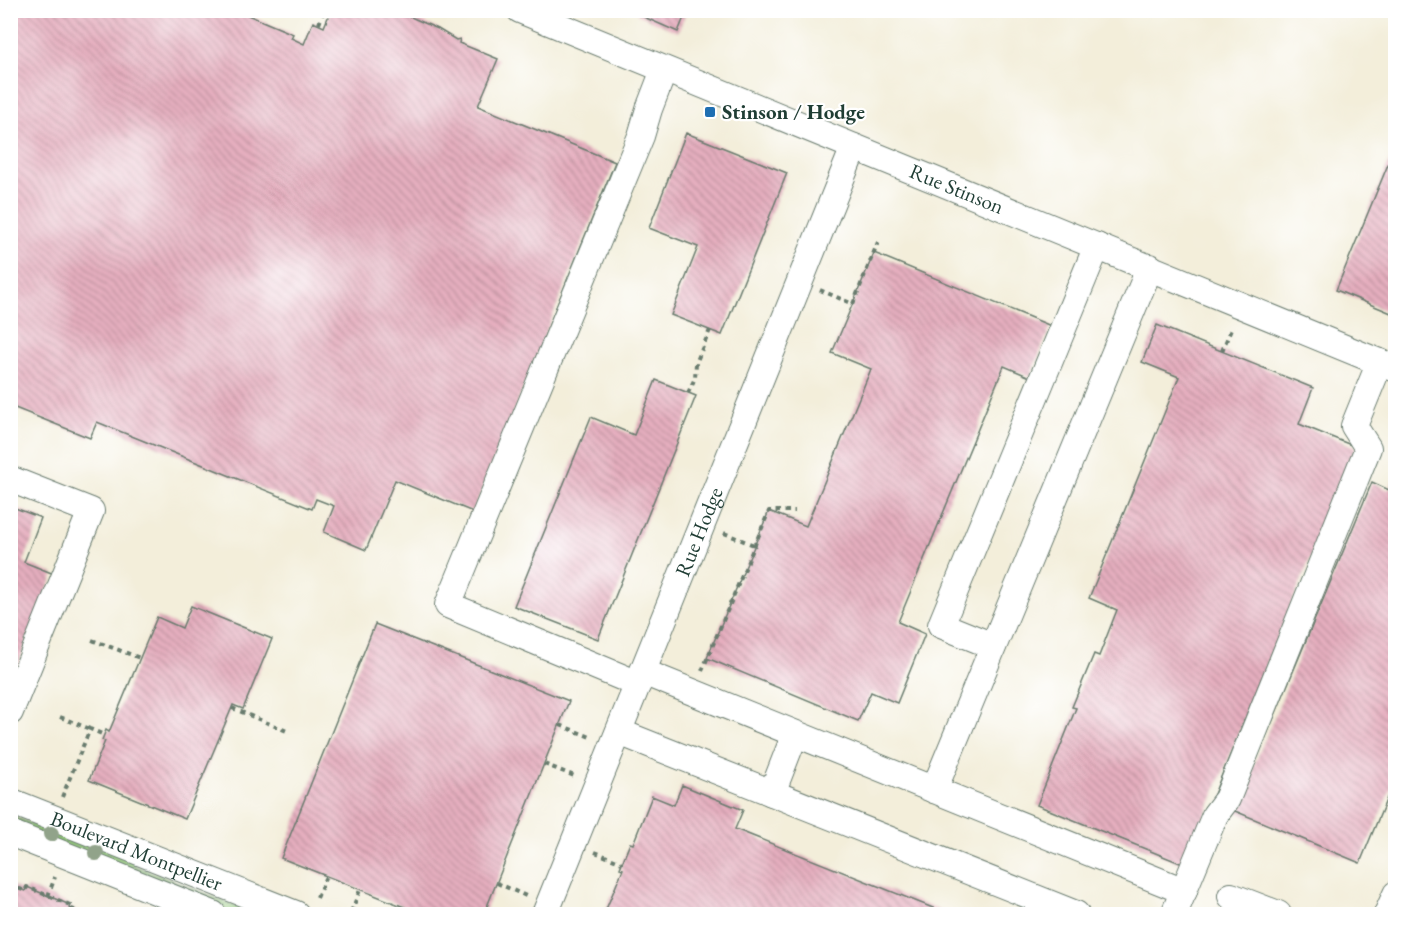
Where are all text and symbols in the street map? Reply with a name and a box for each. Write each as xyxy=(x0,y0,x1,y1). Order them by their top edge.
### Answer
place label: Stinson / Hodge xyxy=(722,98,865,125)
marker: Stinson / Hodge xyxy=(703,105,717,119)
street label: Rue Stinson xyxy=(906,157,1008,220)
street label: Rue Hodge xyxy=(668,483,729,580)
street label: Boulevard Montpellier xyxy=(47,804,226,897)

